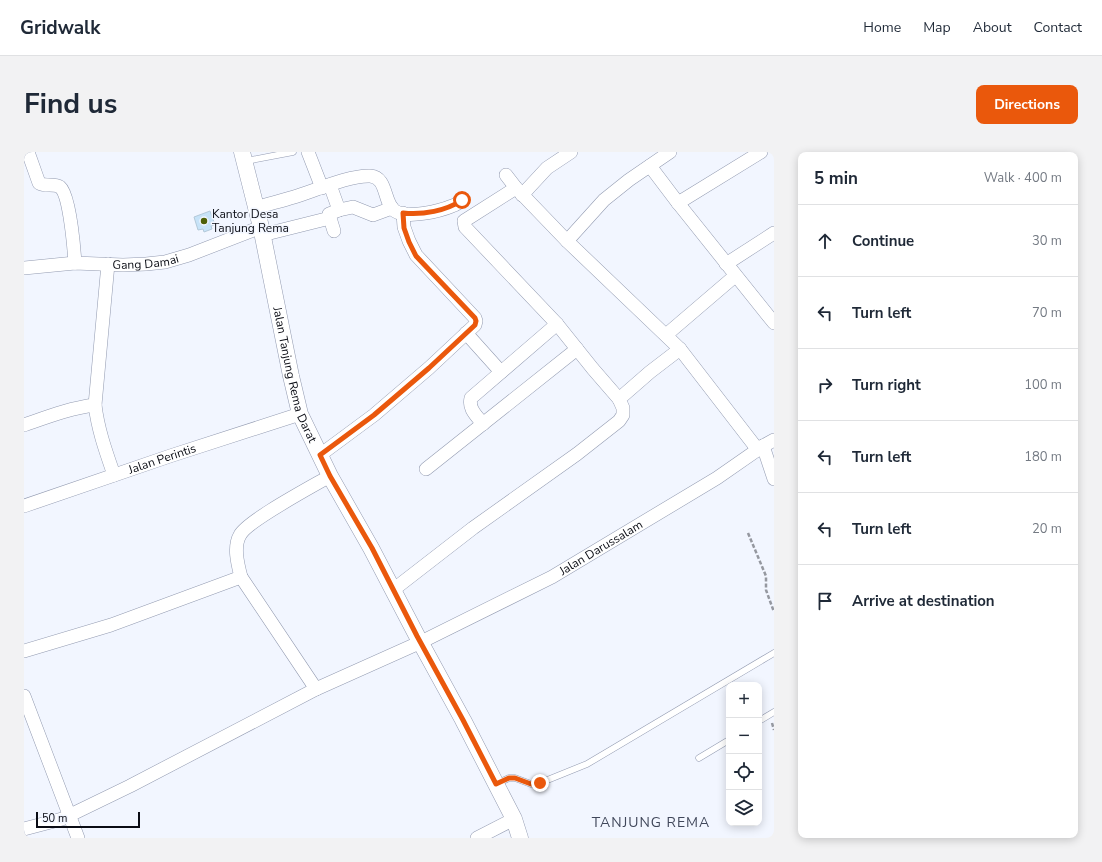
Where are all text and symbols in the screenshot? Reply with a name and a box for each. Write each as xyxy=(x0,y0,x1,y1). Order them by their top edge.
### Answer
text: Gridwalk xyxy=(20,15,100,41)
text: Home xyxy=(863,18,901,37)
text: Map xyxy=(923,18,951,37)
text: About xyxy=(973,18,1012,37)
text: Contact xyxy=(1034,18,1082,37)
text: Find us xyxy=(24,85,118,123)
button: Directions xyxy=(976,85,1078,124)
text: 5 min xyxy=(814,167,858,190)
text: Walk · 400 m xyxy=(984,169,1062,187)
route start xyxy=(453,191,471,209)
place label: Kantor Desa Tanjung Rema xyxy=(212,206,289,236)
marker: Kantor Desa Tanjung Rema xyxy=(199,216,209,226)
icon: ahead xyxy=(814,230,836,252)
text: Continue xyxy=(852,231,914,251)
text: 30 m xyxy=(1032,232,1062,250)
street label: Gang Damai xyxy=(112,250,181,273)
icon: left xyxy=(814,302,836,324)
text: Turn left xyxy=(852,303,911,323)
street label: Jalan Tanjung Rema Darat xyxy=(269,304,321,446)
text: 70 m xyxy=(1032,304,1062,322)
icon: right xyxy=(814,374,836,396)
text: Turn right xyxy=(852,375,921,395)
text: 100 m xyxy=(1024,376,1062,394)
street label: Jalan Perintis xyxy=(125,440,198,478)
icon: left xyxy=(814,446,836,468)
text: Turn left xyxy=(852,447,911,467)
text: 180 m xyxy=(1024,448,1062,466)
street label: Jalan Darussalam xyxy=(555,516,646,579)
icon: left xyxy=(814,518,836,540)
text: Turn left xyxy=(852,519,911,539)
text: 20 m xyxy=(1032,520,1062,538)
icon: arrive xyxy=(814,590,836,612)
text: Arrive at destination xyxy=(852,591,995,611)
map controls xyxy=(726,682,762,826)
button: + xyxy=(726,682,762,718)
button: − xyxy=(726,718,762,754)
button: locate xyxy=(726,754,762,790)
route end xyxy=(531,774,549,792)
button: layers xyxy=(726,790,762,826)
scale bar xyxy=(36,810,140,829)
text: 50 m xyxy=(42,811,67,826)
district label: TANJUNG REMA xyxy=(592,813,710,832)

